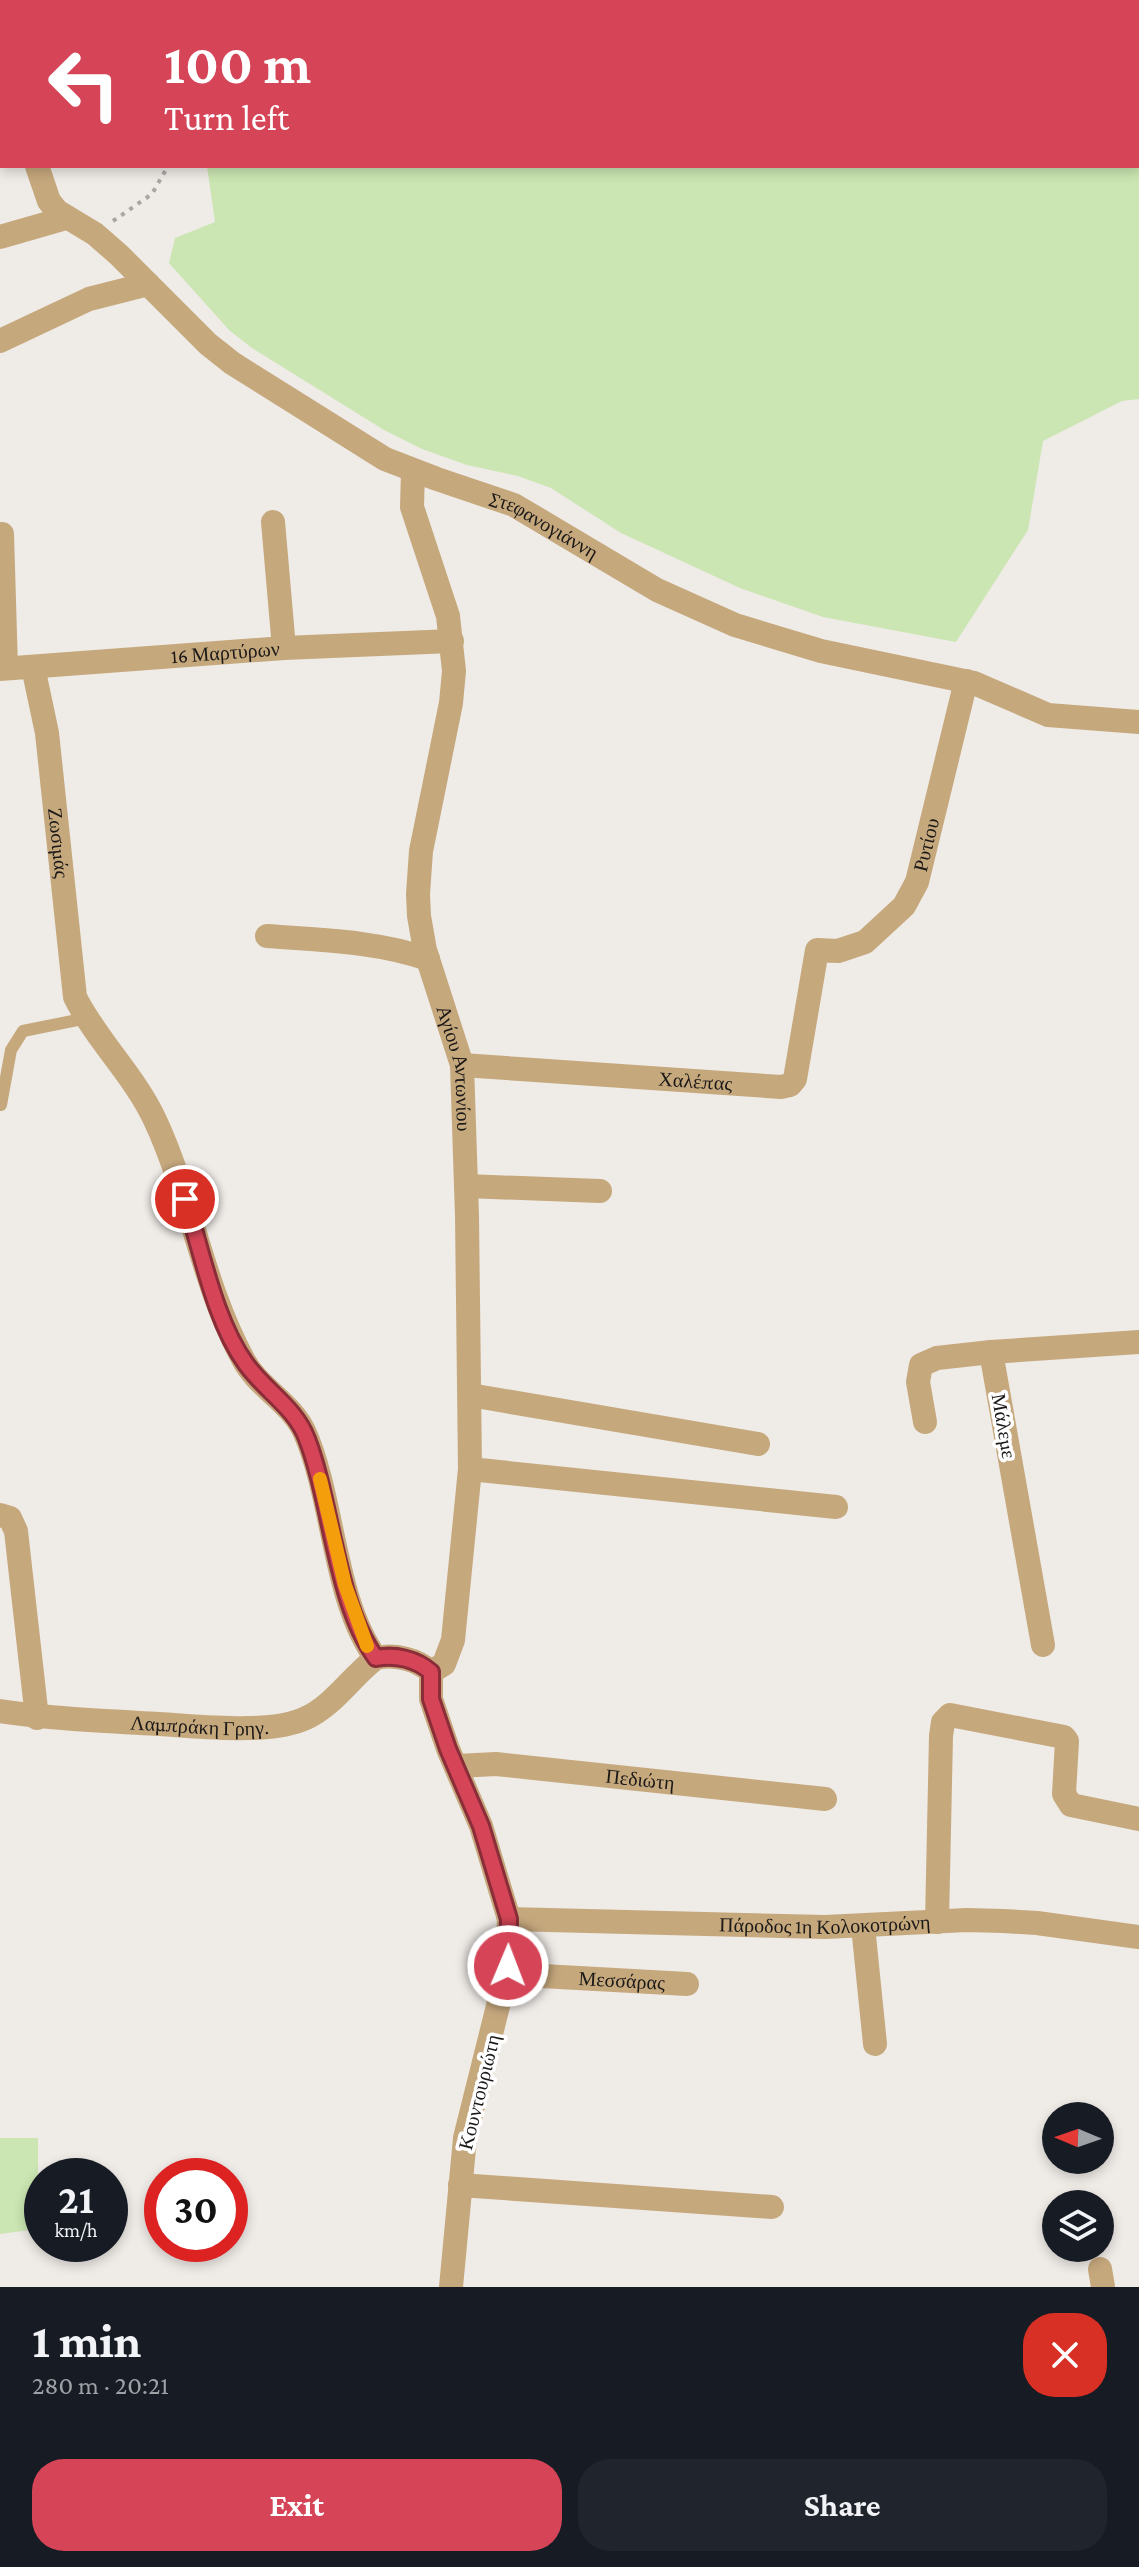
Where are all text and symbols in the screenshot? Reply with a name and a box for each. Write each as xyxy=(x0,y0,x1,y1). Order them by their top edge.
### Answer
icon: left xyxy=(32,32,136,136)
text: 100 m xyxy=(164,33,311,95)
text: Turn left xyxy=(164,98,289,138)
street label: Στεφανογιάννη xyxy=(487,487,602,564)
street label: 16 Μαρτύρων xyxy=(170,637,281,667)
street label: Ζωσιμάς xyxy=(44,807,73,879)
street label: Ρυτίου xyxy=(909,815,943,874)
street label: Αγίου Αντωνίου xyxy=(433,1003,475,1132)
street label: Χαλέπας xyxy=(658,1068,733,1095)
pin xyxy=(151,1165,219,1233)
icon: arrive xyxy=(163,1177,207,1221)
street label: Μάλεμε xyxy=(986,1392,1021,1460)
street label: Λαμπράκη Γρηγ. xyxy=(130,1711,270,1740)
street label: Πεδιώτη xyxy=(604,1765,676,1795)
street label: Πάροδος 1η Κολοκοτρώνη xyxy=(719,1911,931,1939)
position arrow xyxy=(466,1924,550,2008)
street label: Μεσσάρας xyxy=(578,1967,666,1994)
street label: Κουντουριώτη xyxy=(454,2032,505,2152)
north arrow xyxy=(1042,2102,1114,2174)
map controls xyxy=(1042,2102,1114,2262)
speed limit sign: 30 xyxy=(144,2158,248,2262)
text: 21 xyxy=(58,2177,94,2222)
button: layers xyxy=(1042,2190,1114,2262)
text: km/h xyxy=(54,2219,98,2241)
button: close xyxy=(1023,2313,1107,2397)
text: 1 min xyxy=(32,2314,141,2367)
text: 280 m · 20:21 xyxy=(32,2371,169,2400)
button: Exit xyxy=(32,2459,562,2551)
button: Share xyxy=(578,2459,1107,2551)

